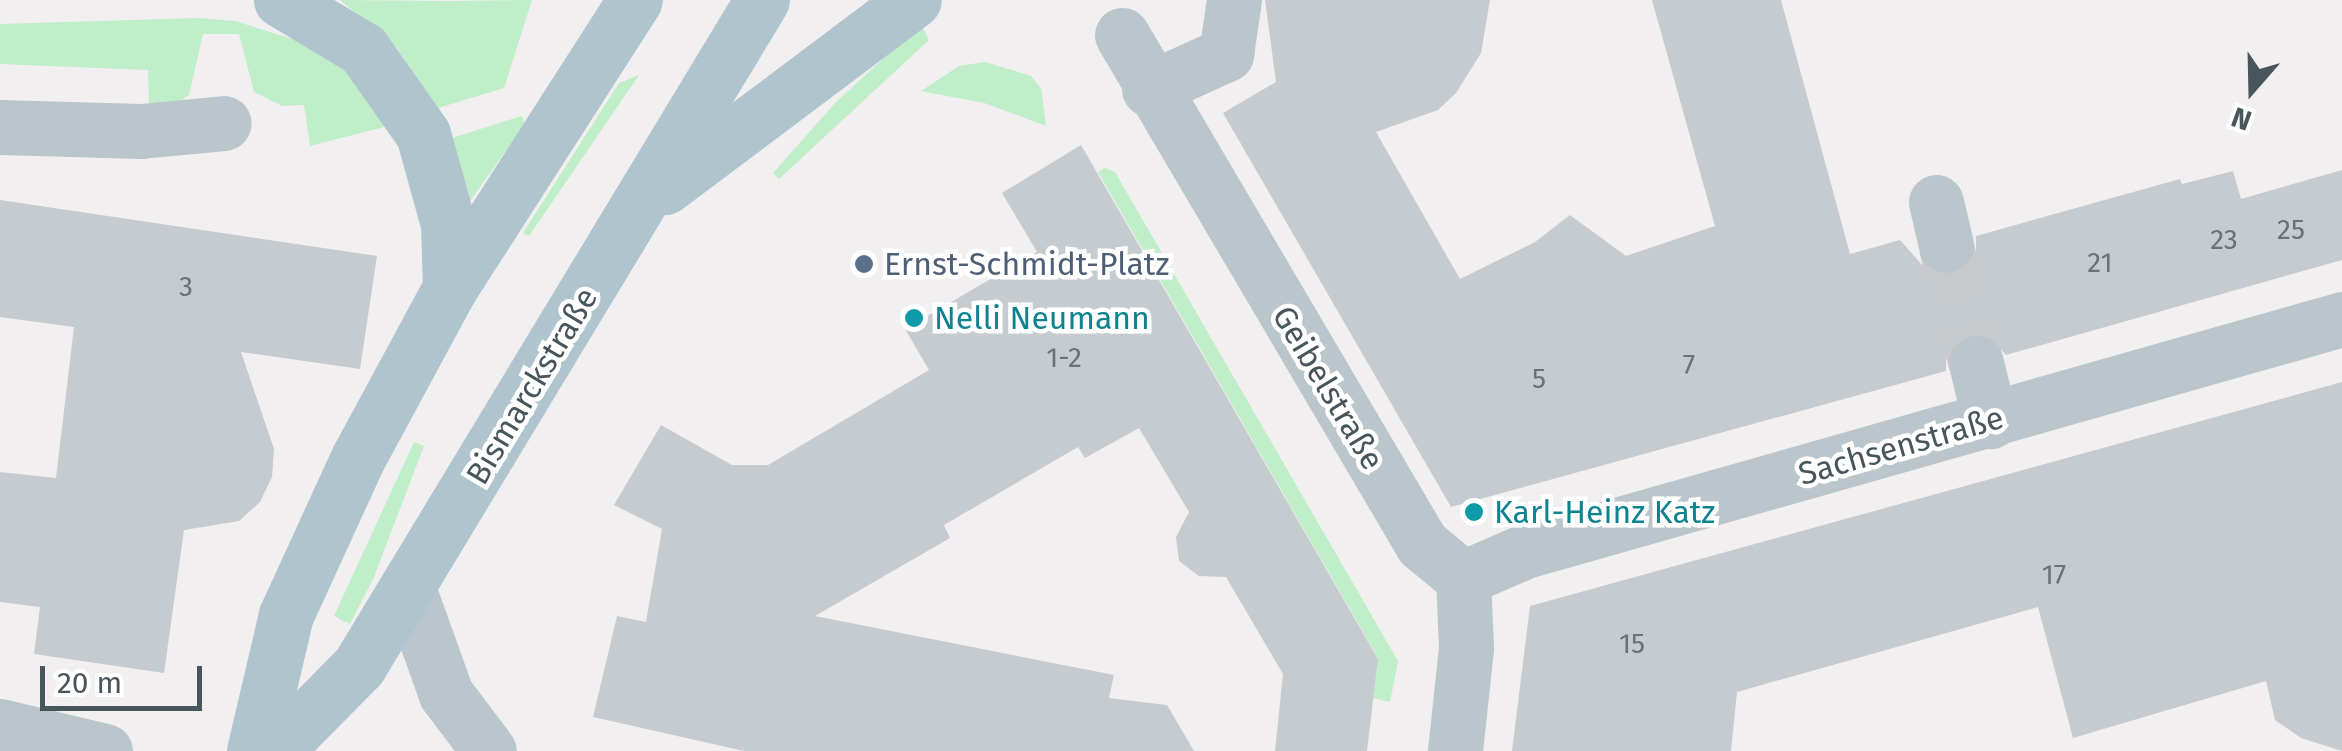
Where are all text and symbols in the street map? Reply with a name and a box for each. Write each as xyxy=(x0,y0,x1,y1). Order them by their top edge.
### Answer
north arrow xyxy=(2202,40,2302,140)
text: N xyxy=(2227,100,2256,137)
house number: 25 xyxy=(2277,213,2305,247)
house number: 23 xyxy=(2210,223,2238,257)
place label: Ernst-Schmidt-Platz xyxy=(884,245,1169,283)
house number: 21 xyxy=(2087,246,2113,280)
marker: Ernst-Schmidt-Platz xyxy=(853,253,875,275)
house number: 3 xyxy=(179,270,193,304)
street label: Bismarckstraße xyxy=(458,281,606,491)
place label: Nelli Neumann xyxy=(934,299,1150,337)
street label: Geibelstraße xyxy=(1264,299,1392,477)
marker: Nelli Neumann xyxy=(903,307,925,329)
house number: 1-2 xyxy=(1046,341,1082,375)
house number: 7 xyxy=(1683,348,1695,382)
house number: 5 xyxy=(1532,362,1546,396)
street label: Sachsenstraße xyxy=(1794,398,2008,494)
place label: Karl-Heinz Katz xyxy=(1494,493,1715,531)
marker: Karl-Heinz Katz xyxy=(1463,501,1485,523)
house number: 17 xyxy=(2042,558,2066,592)
house number: 15 xyxy=(1619,627,1645,661)
scale bar xyxy=(45,646,208,708)
text: 20 m xyxy=(57,665,122,701)

